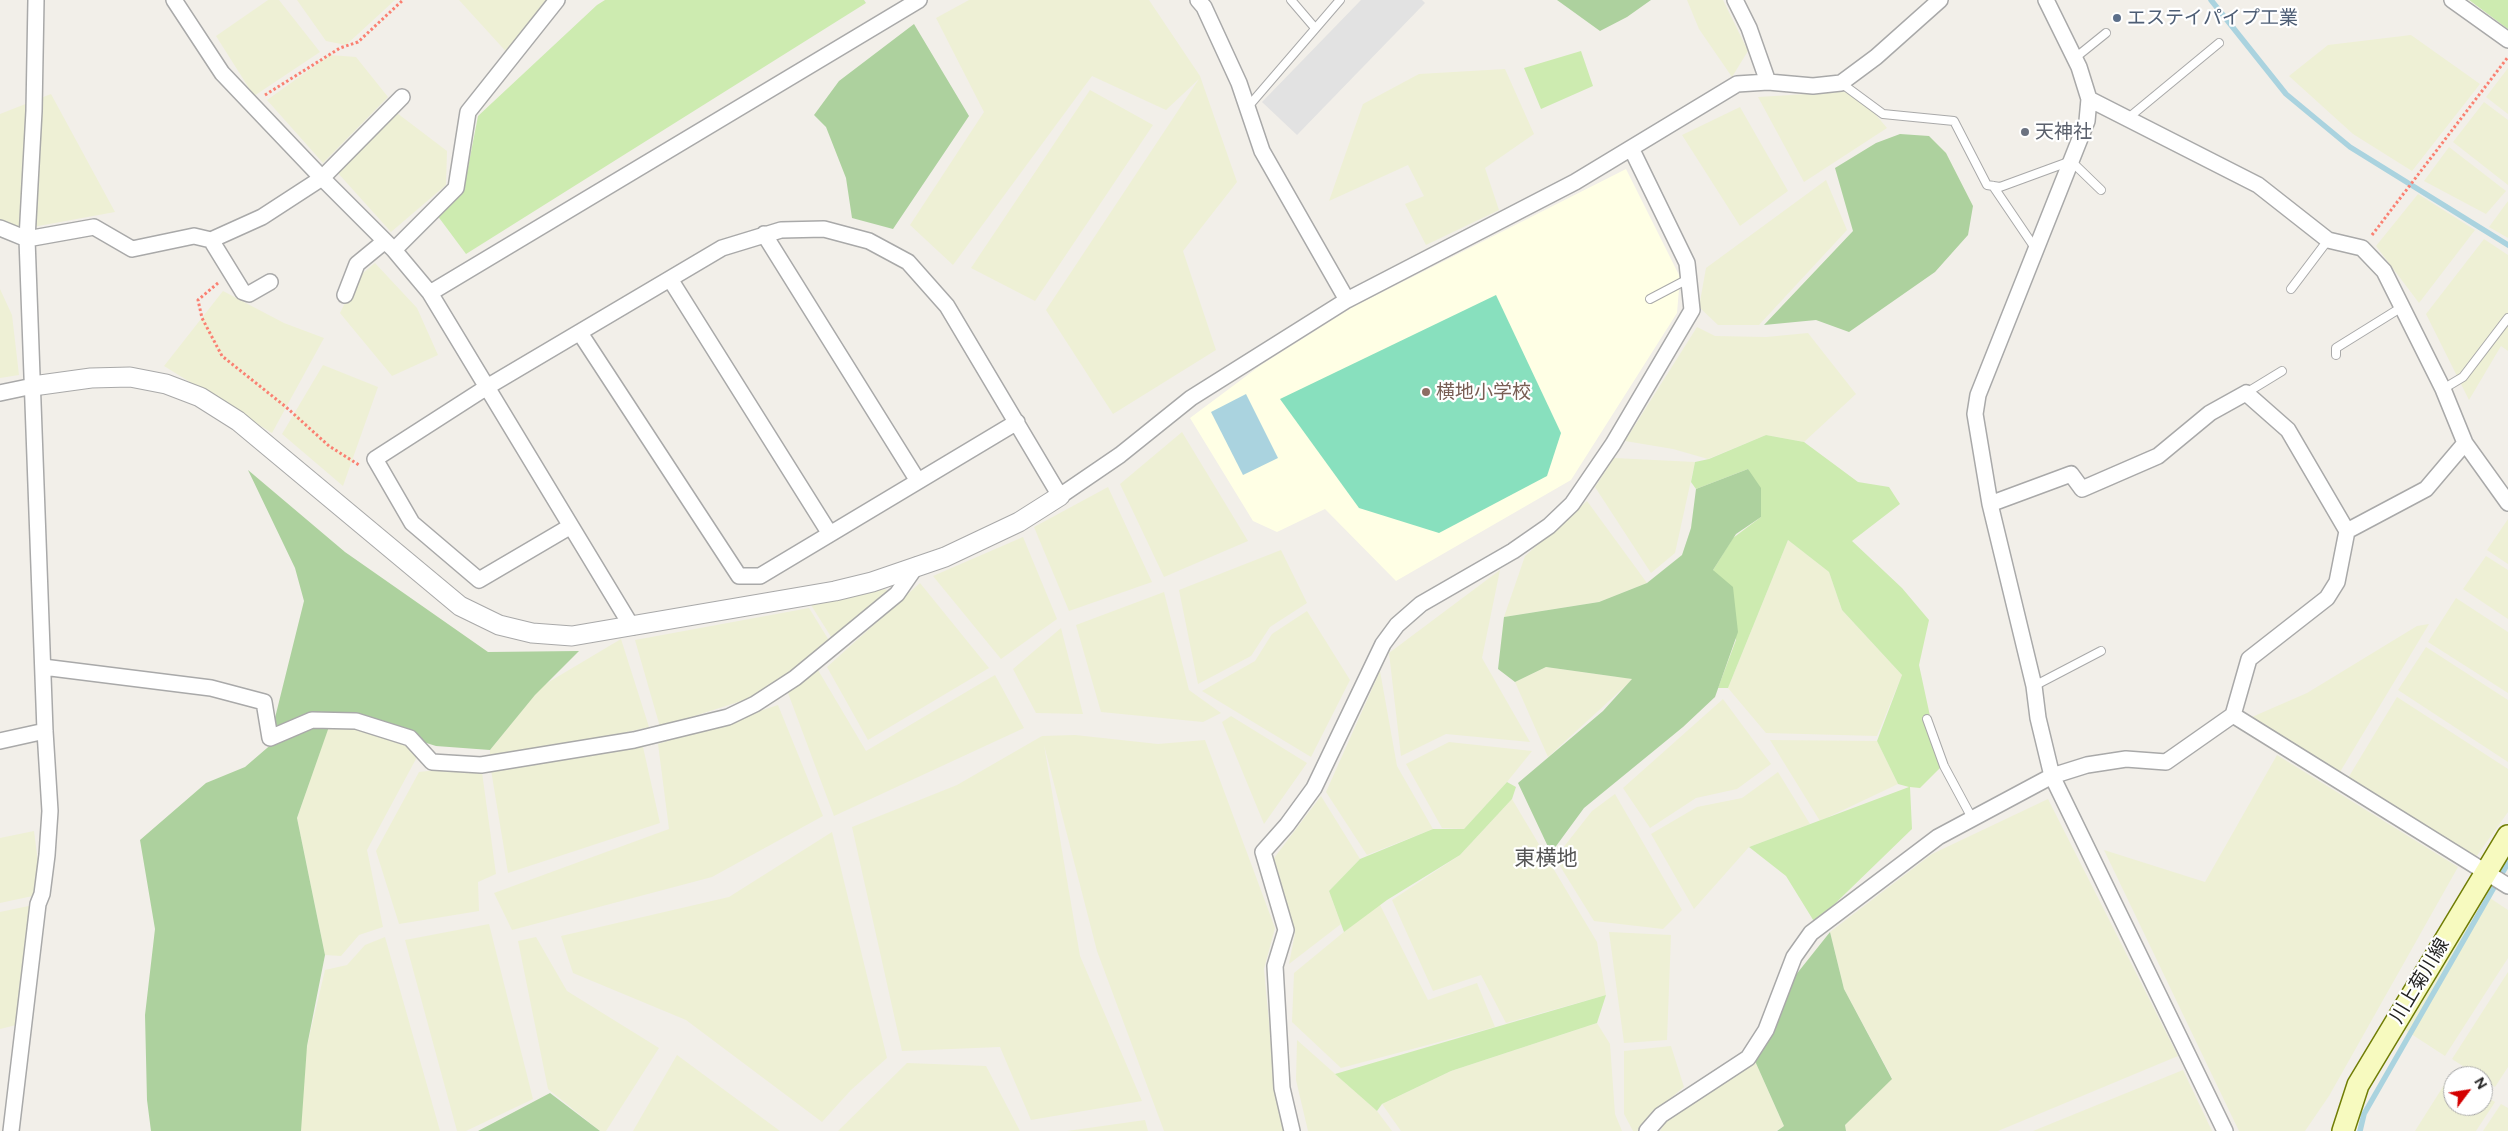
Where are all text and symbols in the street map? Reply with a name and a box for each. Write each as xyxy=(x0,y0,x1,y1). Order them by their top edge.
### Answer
place label: エステイパイプ工業 xyxy=(2127,7,2298,29)
marker: エステイパイプ工業 xyxy=(2111,12,2123,24)
place label: 天神社 xyxy=(2035,121,2092,143)
marker: 天神社 xyxy=(2019,126,2031,138)
place label: 横地小学校 xyxy=(1436,381,1531,403)
marker: 横地小学校 xyxy=(1420,386,1432,398)
district label: 東横地 xyxy=(1515,846,1577,872)
street label: 川上菊川線 xyxy=(2386,934,2454,1028)
north arrow xyxy=(2443,1066,2493,1116)
text: N xyxy=(2470,1075,2490,1093)

